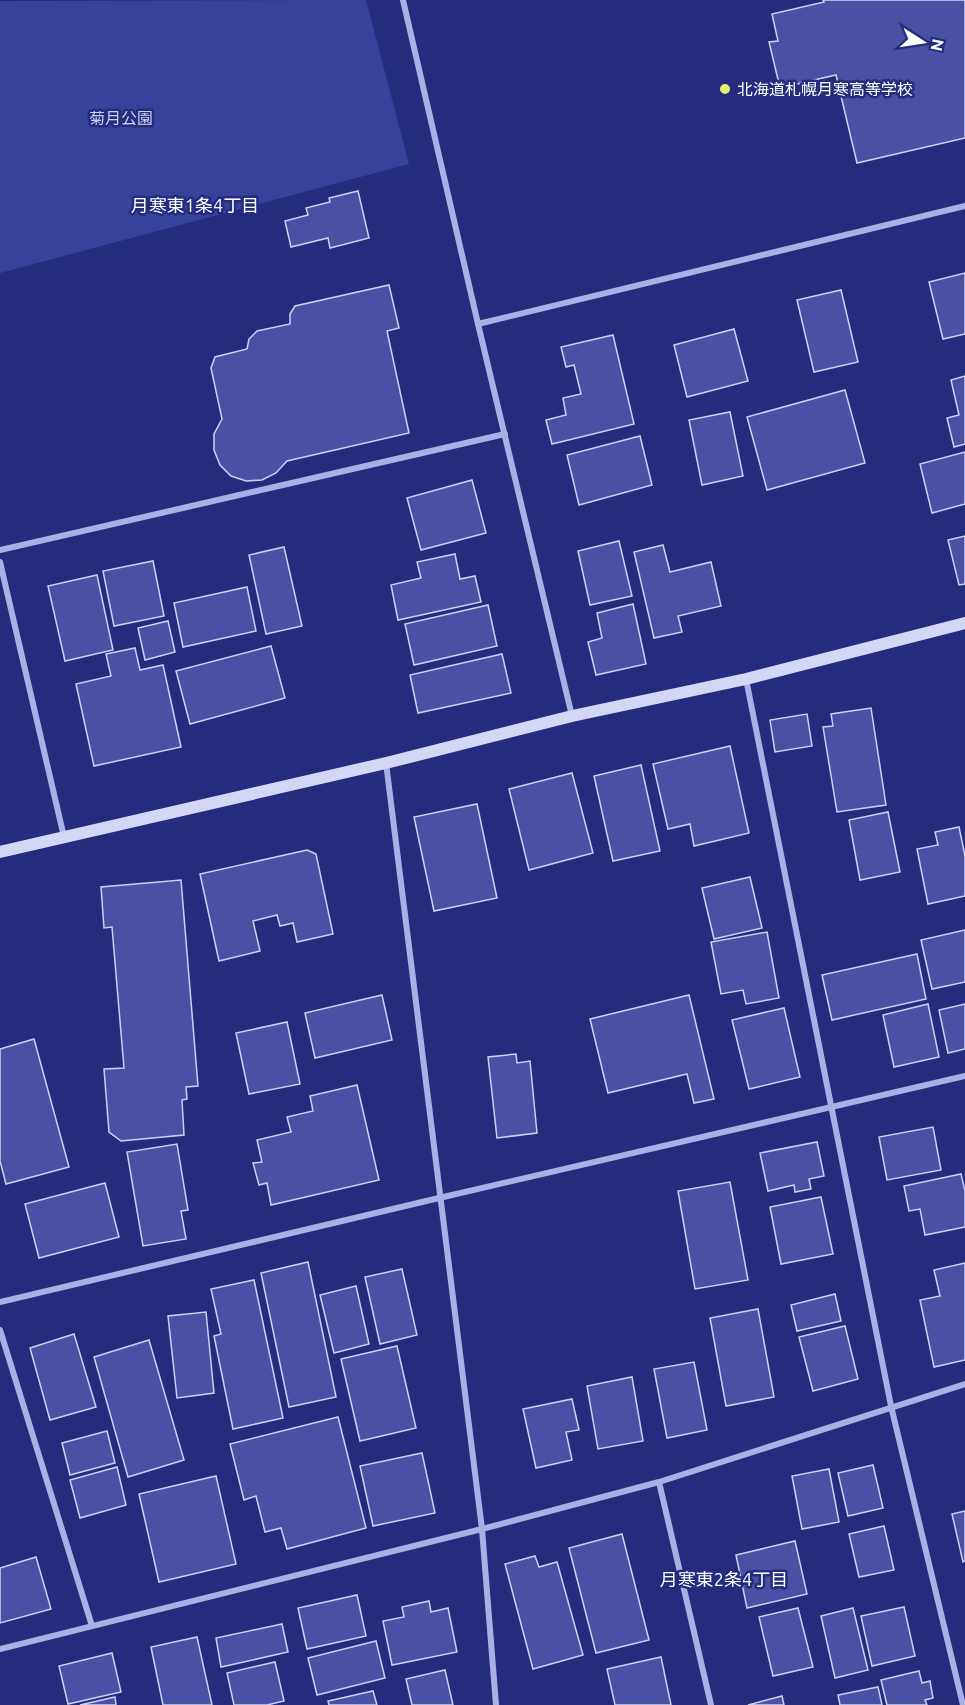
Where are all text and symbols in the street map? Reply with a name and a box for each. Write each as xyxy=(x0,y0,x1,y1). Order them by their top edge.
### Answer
north arrow xyxy=(893,12,953,72)
text: N xyxy=(928,37,948,53)
place label: 北海道札幌月寒高等学校 xyxy=(737,80,913,98)
marker: 北海道札幌月寒高等学校 xyxy=(718,82,732,96)
park label: 菊月公園 xyxy=(89,109,153,127)
district label: 月寒東1条4丁目 xyxy=(131,195,259,215)
district label: 月寒東2条4丁目 xyxy=(660,1569,788,1589)

